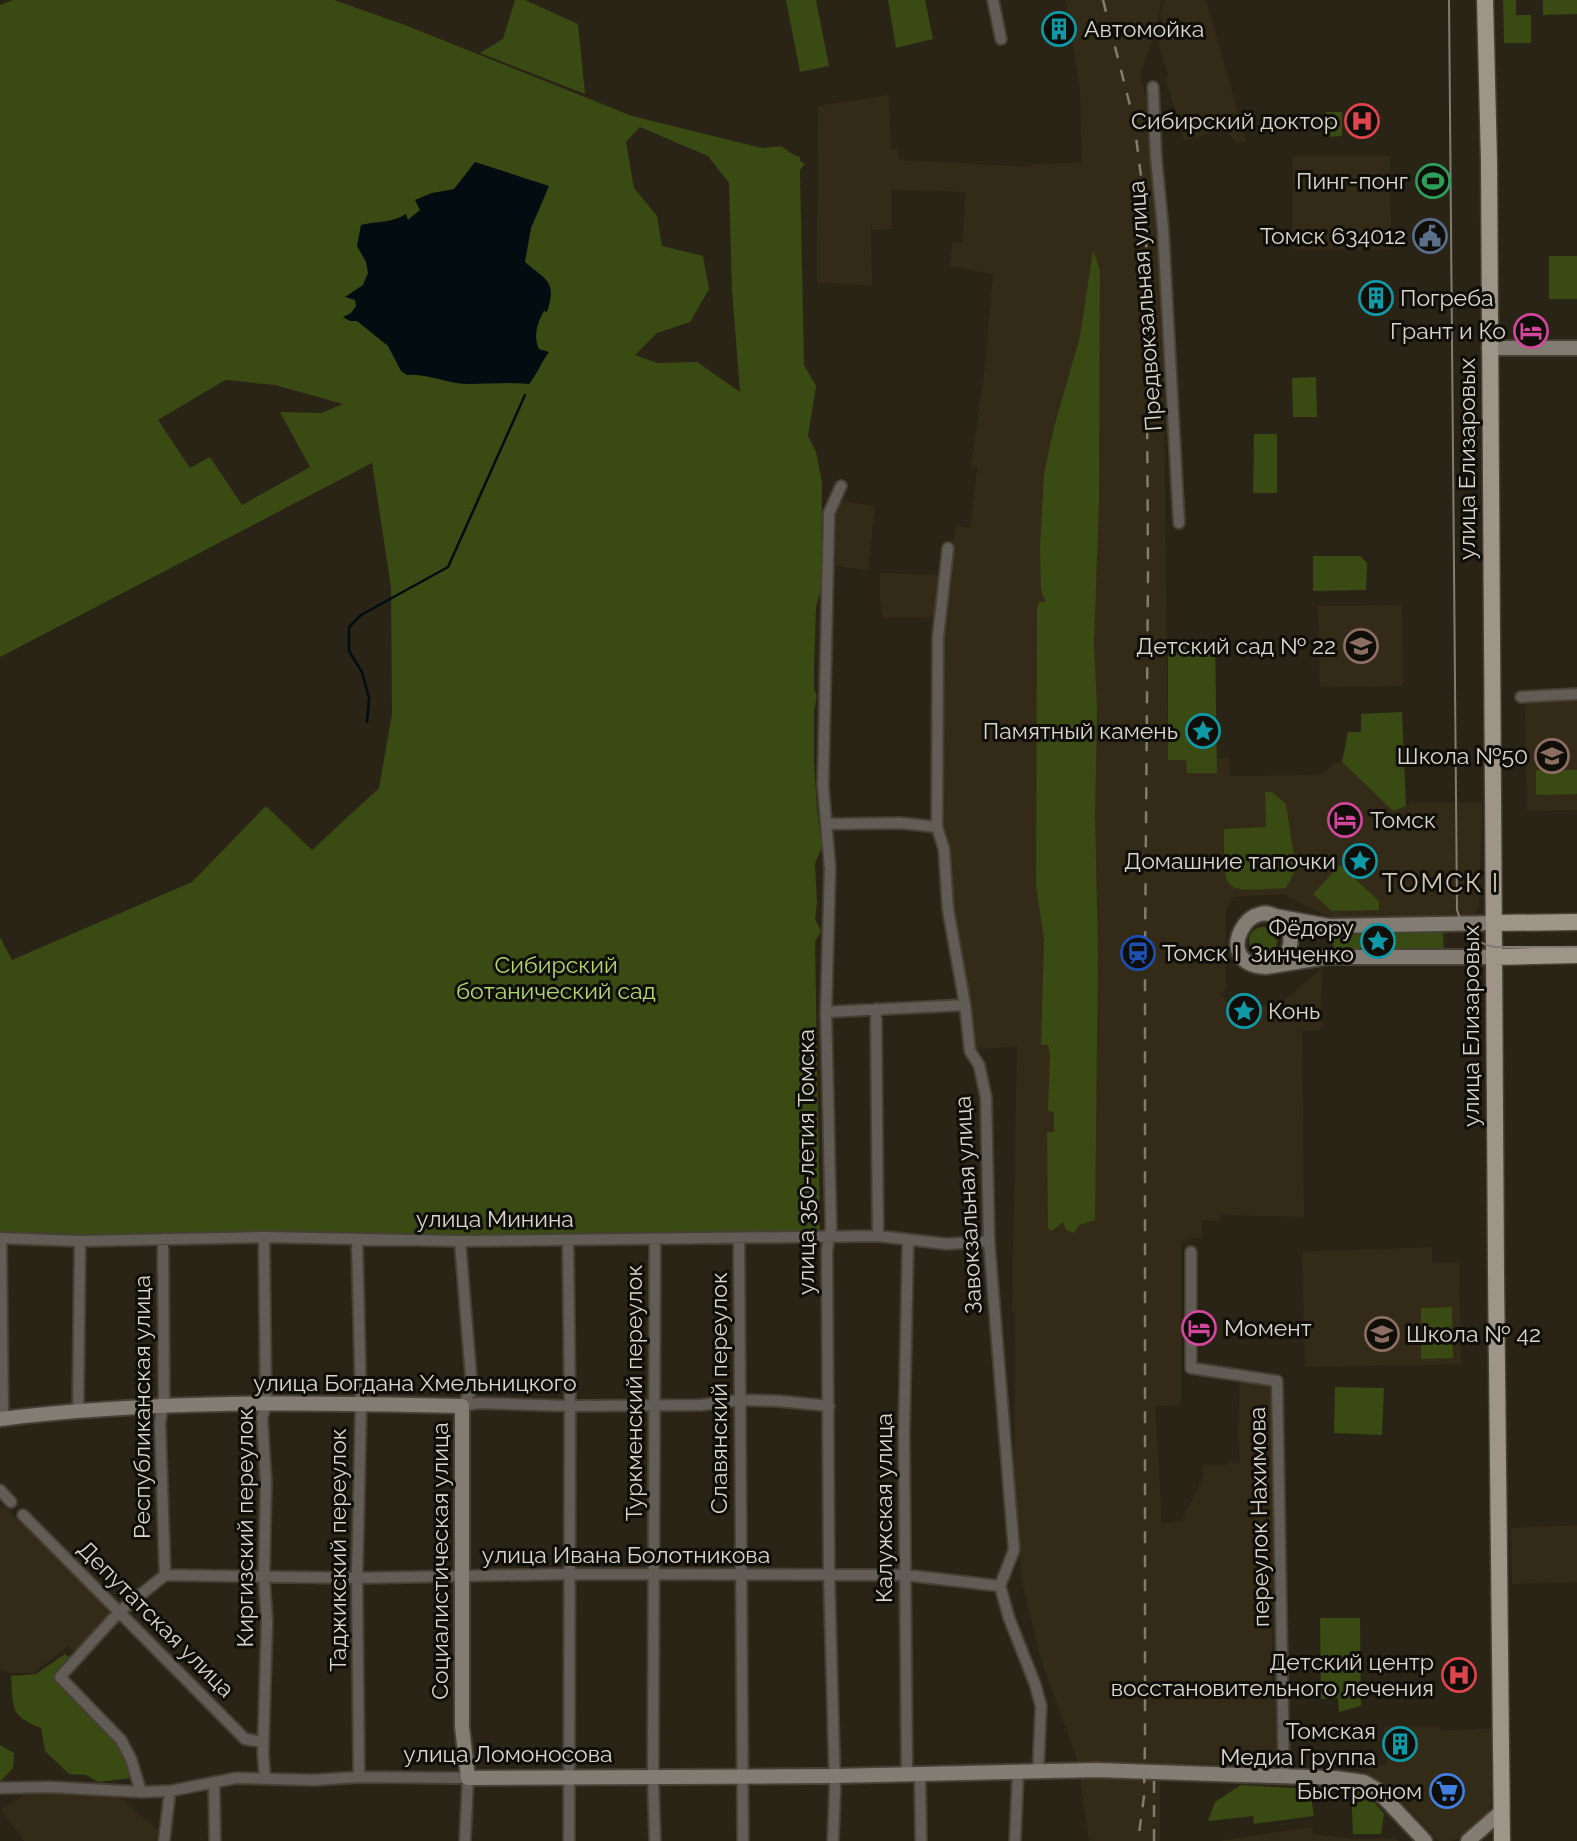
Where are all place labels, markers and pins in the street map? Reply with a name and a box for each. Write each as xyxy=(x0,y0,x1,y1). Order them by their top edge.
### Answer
building icon: Автомойка xyxy=(1040,10,1078,48)
place label: Автомойка xyxy=(1084,15,1204,42)
hospital icon: Сибирский доктор xyxy=(1343,102,1381,140)
place label: Сибирский доктор xyxy=(1131,107,1338,134)
sports icon: Пинг-понг xyxy=(1414,162,1452,200)
place label: Пинг-понг xyxy=(1296,167,1408,194)
public building icon: Томск 634012 xyxy=(1411,217,1449,255)
place label: Томск 634012 xyxy=(1260,222,1406,249)
building icon: Погреба xyxy=(1357,279,1395,317)
place label: Погреба xyxy=(1400,284,1494,311)
hotel icon: Грант и Ко xyxy=(1512,312,1550,350)
place label: Грант и Ко xyxy=(1390,317,1506,344)
school or university icon: Детский сад № 22 xyxy=(1342,627,1380,665)
place label: Детский сад № 22 xyxy=(1136,632,1336,659)
place icon: Памятный камень xyxy=(1184,712,1222,750)
place label: Памятный камень xyxy=(983,717,1178,744)
school or university icon: Школа №50 xyxy=(1533,737,1571,775)
place label: Школа №50 xyxy=(1397,742,1528,769)
hotel icon: Томск xyxy=(1326,801,1364,839)
place label: Томск xyxy=(1370,806,1436,833)
place icon: Домашние тапочки xyxy=(1341,842,1379,880)
place label: Домашние тапочки xyxy=(1124,847,1336,874)
place label: Фёдору Зинченко xyxy=(1251,914,1354,967)
place icon: Фёдору Зинченко xyxy=(1359,922,1397,960)
station icon: Томск I xyxy=(1119,934,1157,972)
place label: Томск I xyxy=(1162,939,1239,966)
place icon: Конь xyxy=(1225,992,1263,1030)
place label: Конь xyxy=(1268,997,1320,1024)
hotel icon: Момент xyxy=(1180,1309,1218,1347)
place label: Момент xyxy=(1224,1314,1312,1341)
school or university icon: Школа № 42 xyxy=(1363,1315,1401,1353)
place label: Школа № 42 xyxy=(1406,1320,1541,1347)
place label: Детский центр восстановительного лечения xyxy=(1111,1648,1434,1701)
hospital icon: Детский центр восстановительного лечения xyxy=(1440,1656,1478,1694)
place label: Томская Медиа Группа xyxy=(1220,1717,1376,1770)
building icon: Томская Медиа Группа xyxy=(1381,1725,1419,1763)
supermarket icon: Быстроном xyxy=(1428,1772,1466,1810)
place label: Быстроном xyxy=(1297,1777,1422,1804)

